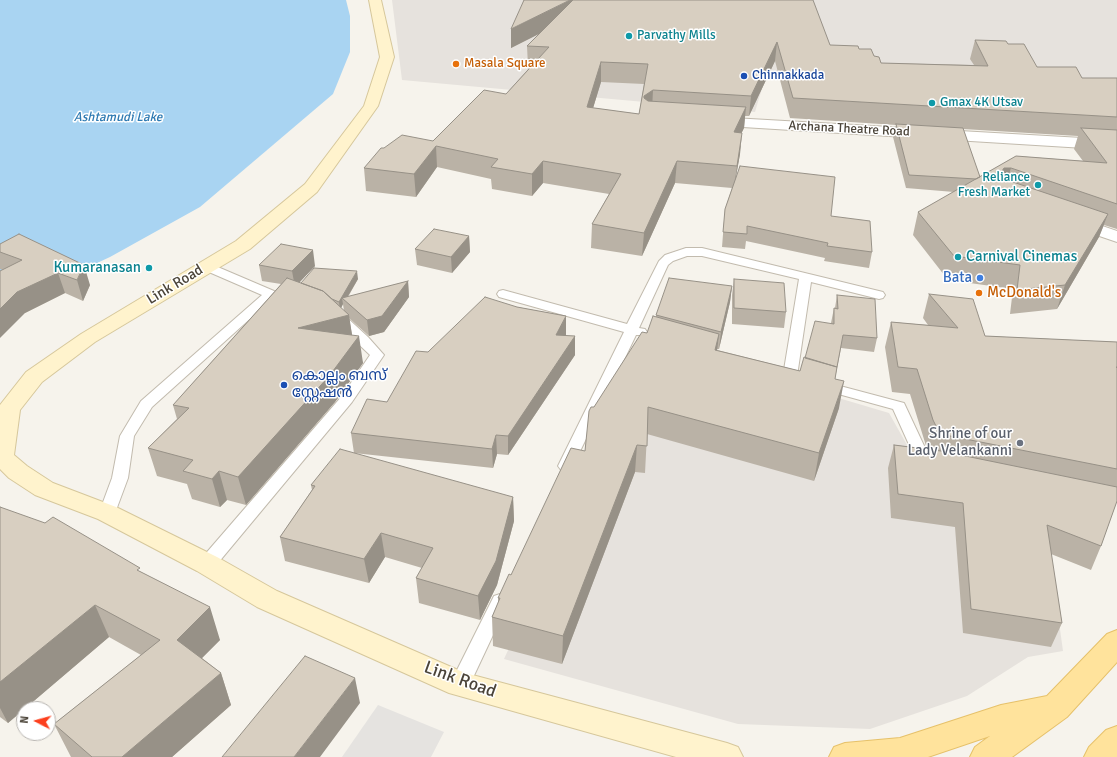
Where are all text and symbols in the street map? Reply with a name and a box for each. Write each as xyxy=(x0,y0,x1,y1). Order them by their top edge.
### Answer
place label: Parvathy Mills xyxy=(637,28,716,44)
marker: Parvathy Mills xyxy=(624,31,634,41)
place label: Masala Square xyxy=(464,56,545,72)
marker: Masala Square xyxy=(451,59,461,69)
place label: Chinnakkada xyxy=(752,68,824,84)
marker: Chinnakkada xyxy=(739,71,749,81)
place label: Gmax 4K Utsav xyxy=(940,95,1023,111)
marker: Gmax 4K Utsav xyxy=(927,98,937,108)
water label: Ashtamudi Lake xyxy=(74,110,162,126)
street label: Archana Theatre Road xyxy=(788,118,910,140)
place label: Reliance Fresh Market xyxy=(958,170,1030,201)
marker: Reliance Fresh Market xyxy=(1033,180,1043,190)
place label: Carnival Cinemas xyxy=(966,248,1077,266)
marker: Carnival Cinemas xyxy=(953,252,963,262)
place label: Kumaranasan xyxy=(53,259,141,277)
street label: Link Road xyxy=(143,261,207,309)
marker: Kumaranasan xyxy=(144,263,154,273)
place label: Bata xyxy=(943,269,972,287)
marker: Bata xyxy=(975,273,985,283)
place label: McDonald's xyxy=(987,284,1061,302)
marker: McDonald's xyxy=(974,288,984,298)
place label: കൊല്ലം ബസ് സ്റ്റേഷൻ xyxy=(292,367,387,402)
marker: കൊല്ലം ബസ് സ്റ്റേഷൻ xyxy=(279,380,289,390)
place label: Shrine of our Lady Velankanni xyxy=(907,425,1012,460)
marker: Shrine of our Lady Velankanni xyxy=(1015,438,1025,448)
street label: Link Road xyxy=(421,657,499,703)
north arrow xyxy=(16,701,56,741)
text: N xyxy=(18,715,31,724)

